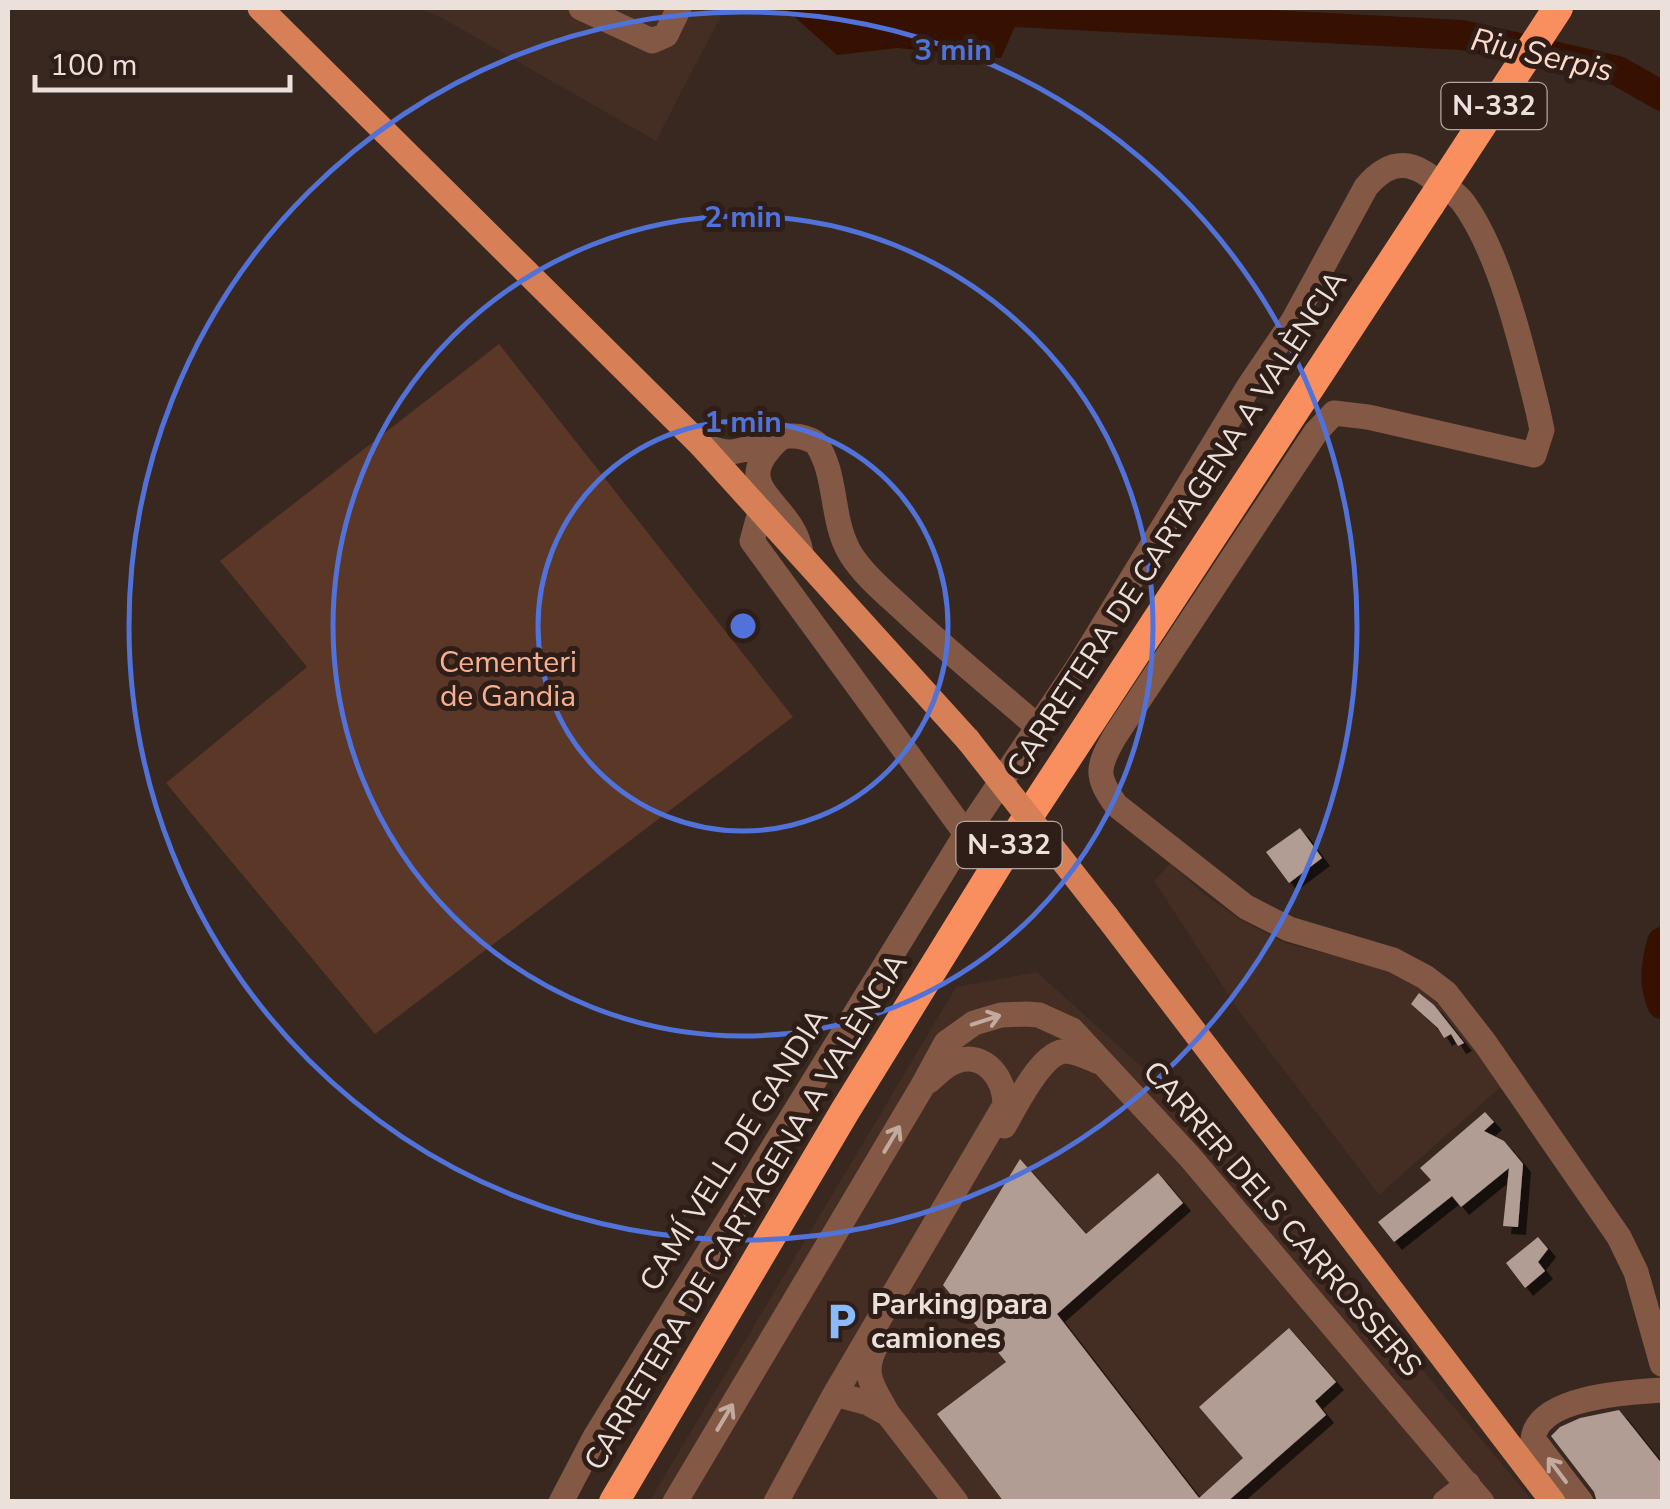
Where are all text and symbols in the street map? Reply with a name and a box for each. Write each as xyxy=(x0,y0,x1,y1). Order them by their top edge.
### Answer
water label: Riu Serpis xyxy=(1467,18,1617,92)
scale bar xyxy=(35,30,290,92)
text: 3 min xyxy=(914,30,992,71)
text: 100 m xyxy=(50,45,137,86)
road number: N-332 xyxy=(1442,83,1546,129)
text: 2 min xyxy=(704,197,782,238)
street label: CARRETERA DE CARTAGENA A VALÈNCIA xyxy=(997,263,1357,785)
text: 1 min xyxy=(704,402,782,443)
centre of rings xyxy=(725,608,761,644)
park label: Cementeri de Gandia xyxy=(439,642,577,717)
road number: N-332 xyxy=(956,822,1062,868)
street label: CARRETERA DE CARTAGENA A VALÈNCIA xyxy=(575,946,917,1478)
street label: CAMÍ VELL DE GANDIA xyxy=(630,1001,838,1299)
one-way arrow xyxy=(969,1010,1001,1028)
street label: CARRER DELS CARROSSERS xyxy=(1133,1052,1431,1386)
one-way arrow xyxy=(882,1125,902,1154)
place label: Parking para camiones xyxy=(871,1284,1048,1359)
parking icon: Parking para camiones xyxy=(820,1300,862,1342)
one-way arrow xyxy=(715,1404,735,1432)
one-way arrow xyxy=(1547,1457,1568,1484)

